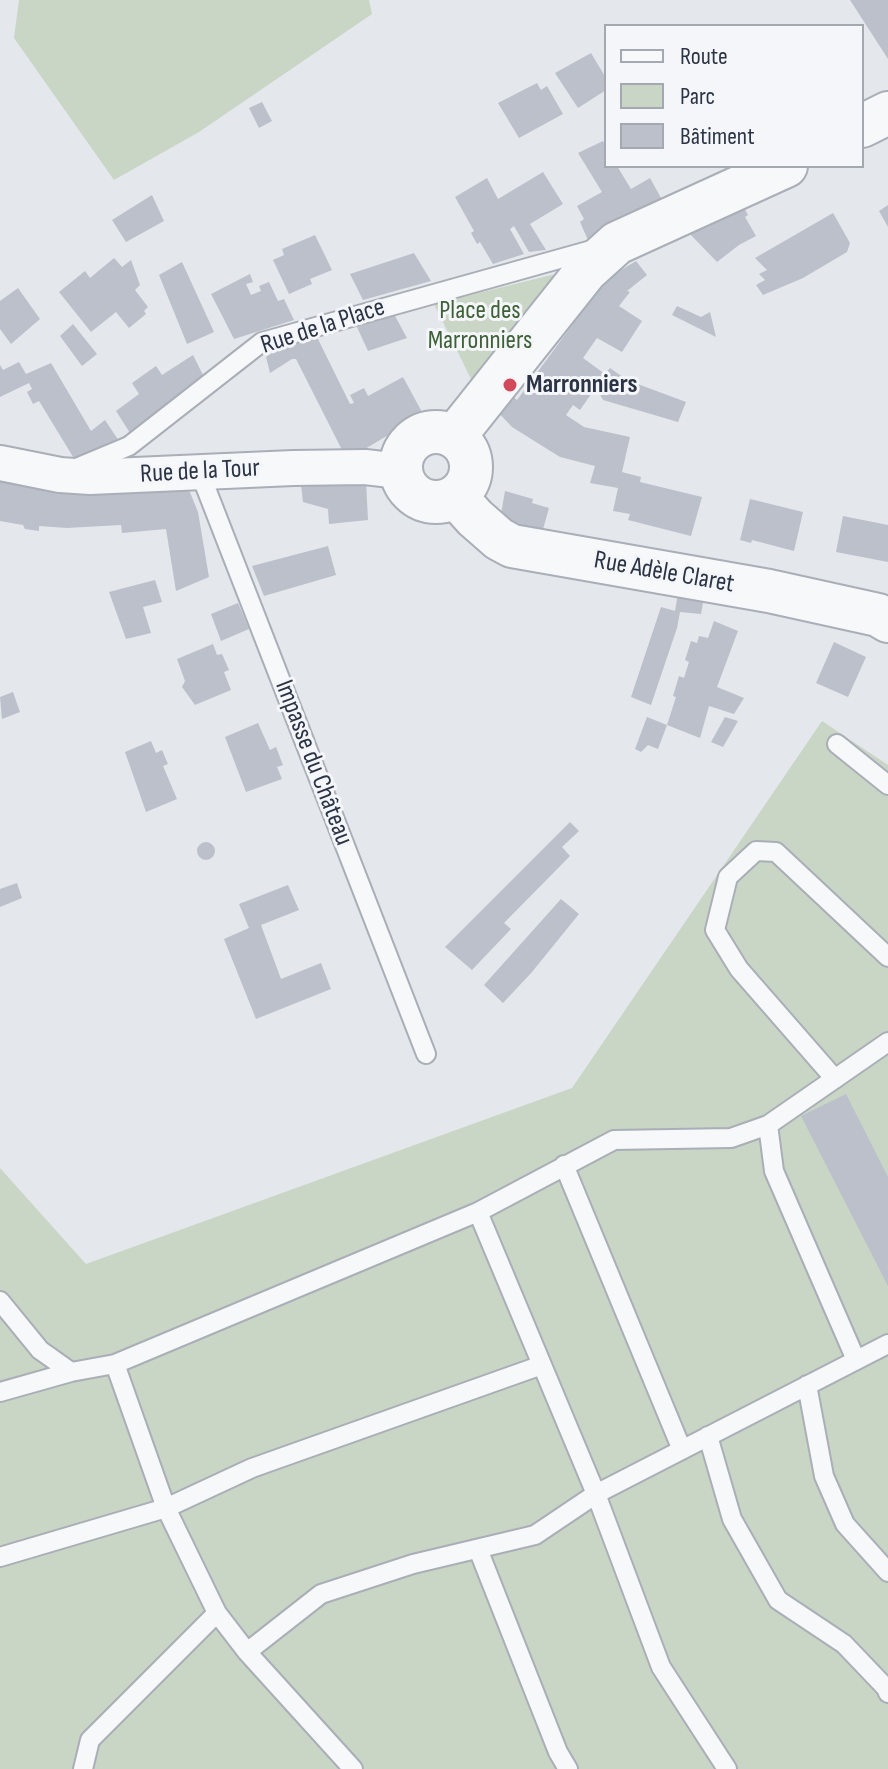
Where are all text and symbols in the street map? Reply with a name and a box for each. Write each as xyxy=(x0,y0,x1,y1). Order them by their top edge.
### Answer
legend xyxy=(604,24,864,168)
text: Route xyxy=(680,42,728,71)
text: Parc xyxy=(680,82,715,111)
text: Bâtiment xyxy=(680,122,755,151)
street label: Rue de la Place xyxy=(257,292,389,362)
park label: Place des Marronniers xyxy=(428,295,532,356)
place label: Marronniers xyxy=(526,369,638,401)
marker: Marronniers xyxy=(501,376,519,394)
street label: Rue de la Tour xyxy=(139,453,261,491)
street label: Rue Adèle Claret xyxy=(591,545,737,601)
street label: Impasse du Château xyxy=(267,676,359,850)

